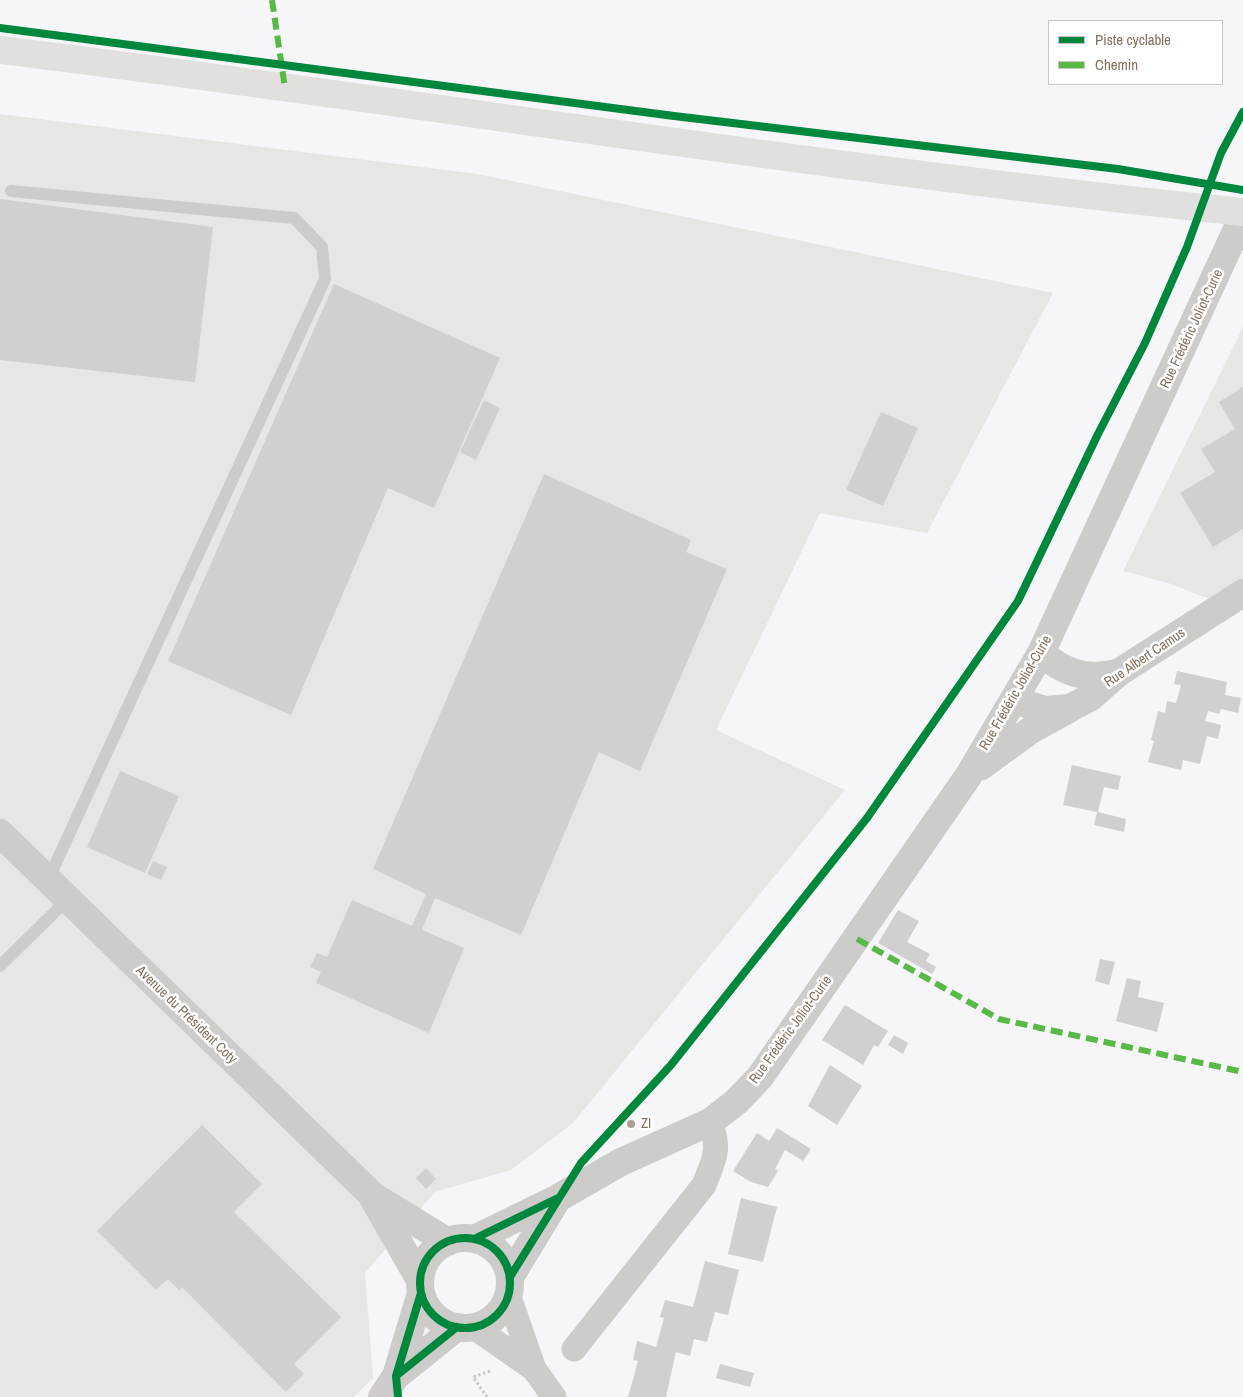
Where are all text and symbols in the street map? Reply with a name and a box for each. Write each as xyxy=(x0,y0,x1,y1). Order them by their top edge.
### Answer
legend xyxy=(1048,20,1223,85)
text: Piste cyclable xyxy=(1095,29,1171,50)
text: Chemin xyxy=(1095,54,1138,75)
street label: Rue Frédéric Joliot-Curie xyxy=(1157,267,1227,391)
street label: Rue Albert Camus xyxy=(1101,625,1189,691)
street label: Rue Frédéric Joliot-Curie xyxy=(976,633,1056,753)
street label: Avenue du Président Coty xyxy=(132,962,240,1068)
street label: Rue Frédéric Joliot-Curie xyxy=(746,973,836,1087)
place label: ZI xyxy=(641,1116,651,1132)
marker: ZI xyxy=(625,1118,637,1130)

